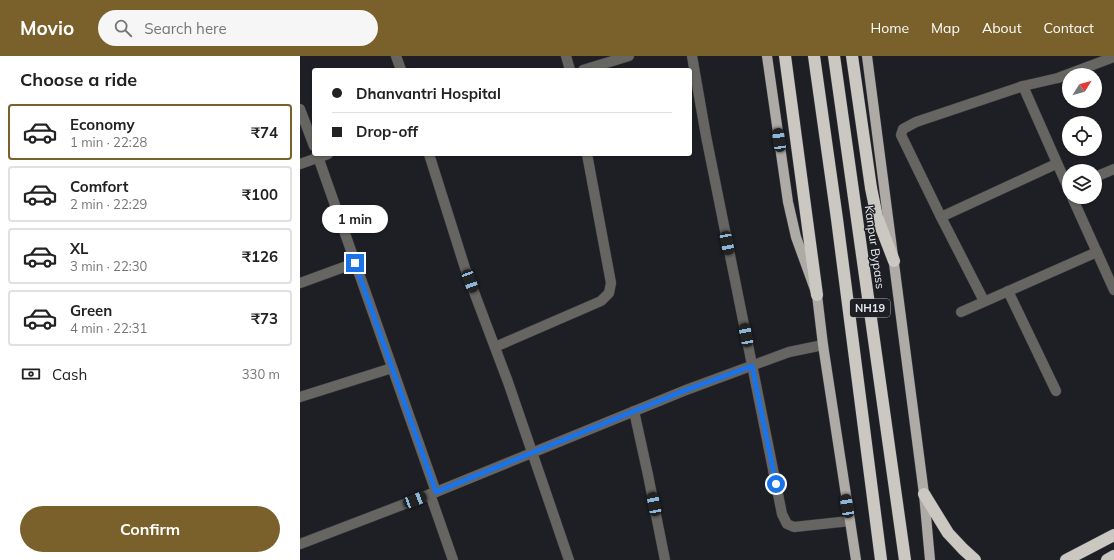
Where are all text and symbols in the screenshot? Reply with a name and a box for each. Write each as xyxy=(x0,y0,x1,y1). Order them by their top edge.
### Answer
search box xyxy=(98,10,378,46)
text: Movio xyxy=(20,16,74,40)
icon: search xyxy=(112,17,134,39)
text: Search here xyxy=(144,19,227,38)
text: Home xyxy=(870,19,909,37)
text: Map xyxy=(931,19,960,37)
text: About xyxy=(982,19,1022,37)
text: Contact xyxy=(1044,19,1094,37)
text: Choose a ride xyxy=(20,68,137,91)
north arrow xyxy=(1062,68,1102,108)
map controls xyxy=(1062,68,1102,204)
text: Dhanvantri Hospital xyxy=(356,84,501,103)
icon: car xyxy=(22,114,58,150)
text: Economy xyxy=(70,115,135,134)
button: locate xyxy=(1062,116,1102,156)
text: Drop-off xyxy=(356,122,418,141)
text: ₹74 xyxy=(251,123,278,142)
car xyxy=(771,127,787,153)
text: 1 min · 22:28 xyxy=(70,134,147,150)
button: layers xyxy=(1062,164,1102,204)
icon: car xyxy=(22,176,58,212)
text: Comfort xyxy=(70,177,128,196)
text: ₹100 xyxy=(242,185,278,204)
text: 2 min · 22:29 xyxy=(70,196,147,212)
street label: Kanpur Bypass xyxy=(862,204,888,290)
callout: 1 min xyxy=(322,205,388,233)
text: 1 min xyxy=(338,211,372,227)
car xyxy=(719,230,735,256)
icon: car xyxy=(22,238,58,274)
text: XL xyxy=(70,239,88,258)
text: ₹126 xyxy=(242,247,278,266)
route end xyxy=(346,254,364,272)
text: 3 min · 22:30 xyxy=(70,258,147,274)
car xyxy=(460,268,480,294)
road number: NH19 xyxy=(850,299,890,317)
icon: car xyxy=(22,300,58,336)
text: Green xyxy=(70,301,112,320)
text: ₹73 xyxy=(251,309,278,328)
text: 4 min · 22:31 xyxy=(70,320,147,336)
car xyxy=(738,322,754,348)
icon: cash xyxy=(20,363,42,385)
text: Cash xyxy=(52,365,87,384)
text: 330 m xyxy=(242,366,280,382)
route start xyxy=(767,475,785,493)
car xyxy=(402,490,428,510)
car xyxy=(646,491,662,517)
car xyxy=(839,493,855,519)
button: Confirm xyxy=(20,506,280,552)

